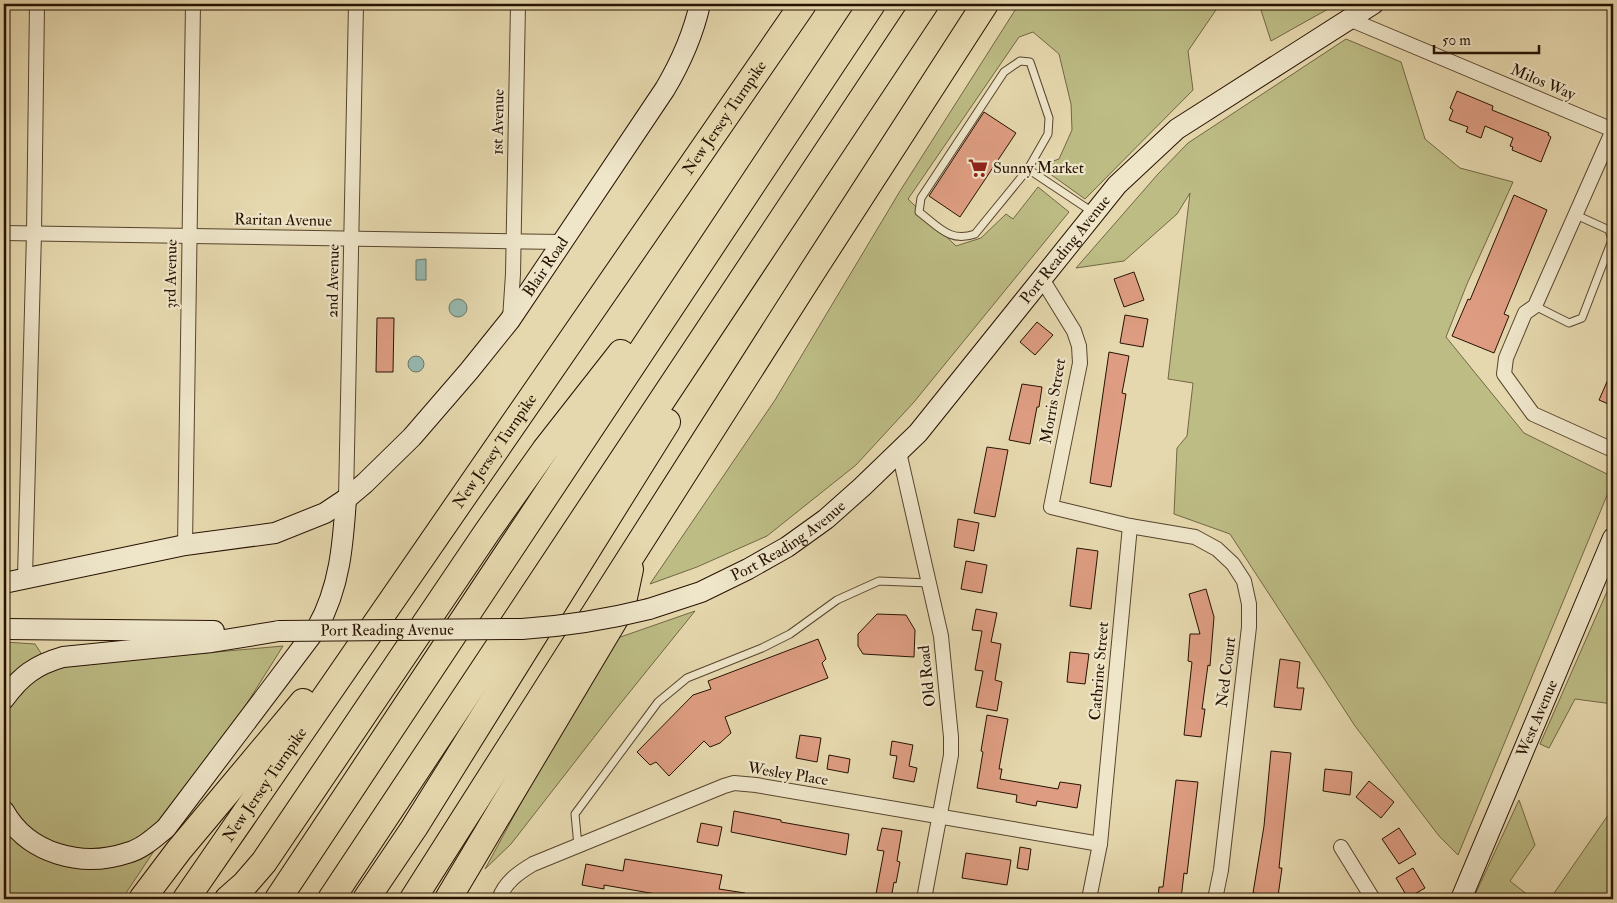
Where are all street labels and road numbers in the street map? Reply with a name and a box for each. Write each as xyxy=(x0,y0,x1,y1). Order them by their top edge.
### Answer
street label: New Jersey Turnpike xyxy=(678,56,771,179)
street label: Milos Way xyxy=(1507,59,1579,105)
street label: 1st Avenue xyxy=(487,88,509,155)
street label: Port Reading Avenue xyxy=(1016,191,1115,308)
street label: Raritan Avenue xyxy=(234,209,332,231)
street label: Blair Road xyxy=(518,233,573,301)
street label: 3rd Avenue xyxy=(160,239,182,309)
street label: 2nd Avenue xyxy=(322,244,344,318)
street label: Morris Street xyxy=(1036,357,1070,445)
street label: New Jersey Turnpike xyxy=(448,390,541,512)
street label: Port Reading Avenue xyxy=(727,496,850,586)
street label: Port Reading Avenue xyxy=(320,620,454,641)
street label: Cathrine Street xyxy=(1085,621,1113,721)
street label: Ned Court xyxy=(1212,636,1240,708)
street label: Old Road xyxy=(914,644,940,708)
street label: West Avenue xyxy=(1512,676,1562,761)
street label: New Jersey Turnpike xyxy=(218,723,311,846)
street label: Wesley Place xyxy=(745,758,830,790)

